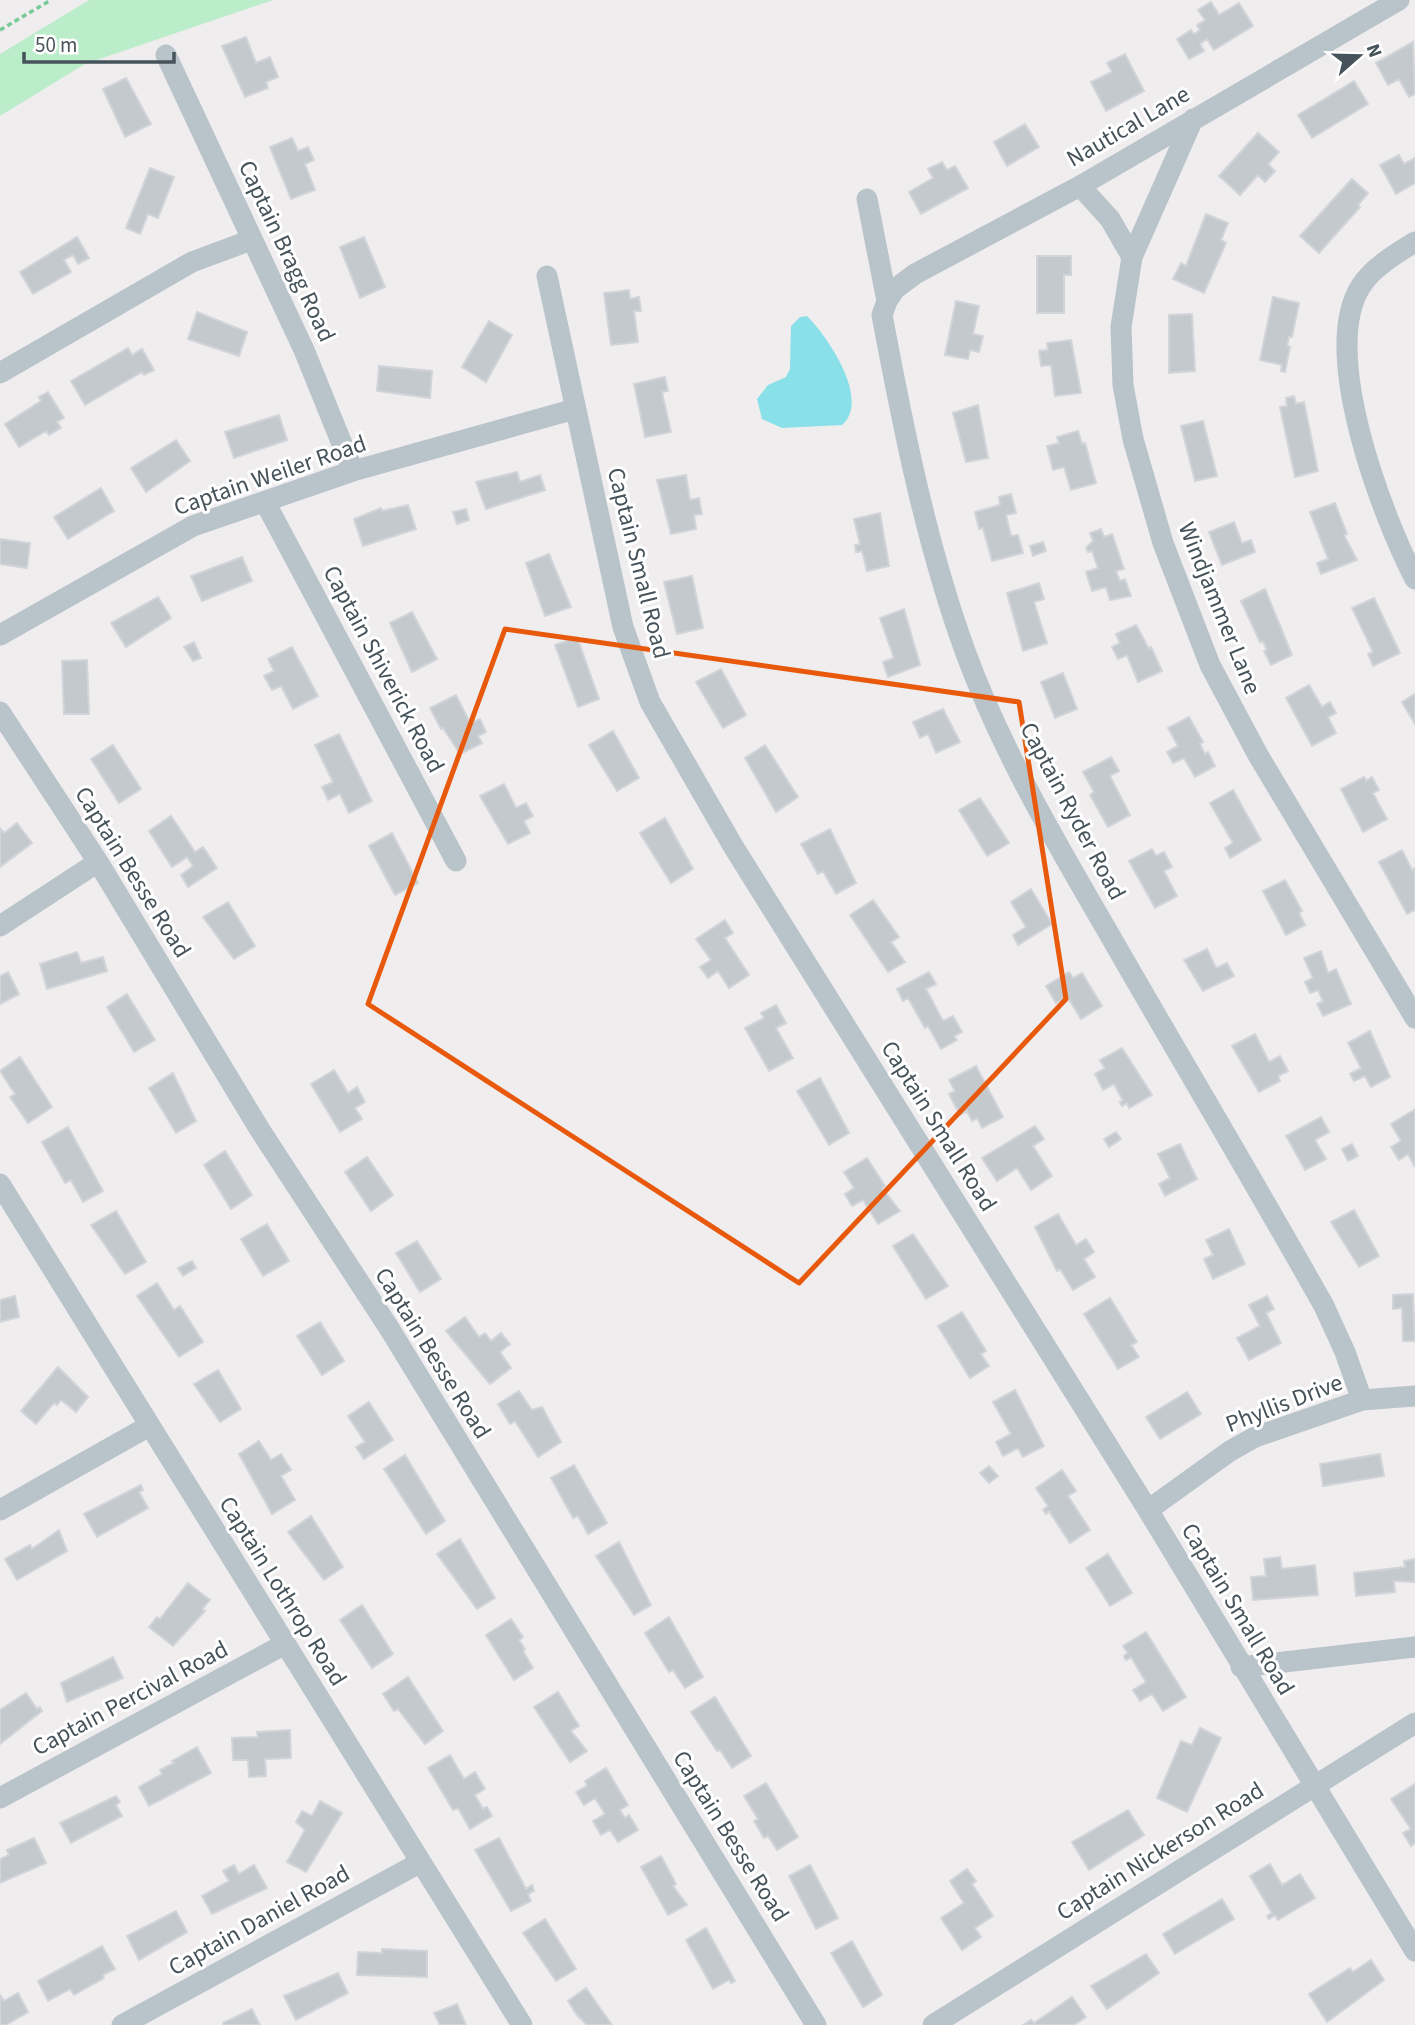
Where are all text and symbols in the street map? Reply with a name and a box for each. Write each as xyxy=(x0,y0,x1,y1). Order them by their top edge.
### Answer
scale bar xyxy=(24,21,175,65)
north arrow xyxy=(1324,21,1394,91)
text: 50 m xyxy=(35,30,77,60)
text: N xyxy=(1359,40,1388,61)
street label: Nautical Lane xyxy=(1060,77,1196,176)
street label: Captain Bragg Road xyxy=(229,155,344,348)
street label: Captain Weiler Road xyxy=(169,426,371,525)
street label: Captain Small Road xyxy=(598,464,679,662)
street label: Windjammer Lane xyxy=(1169,517,1270,700)
street label: Captain Shiverick Road xyxy=(314,559,453,779)
street label: Captain Ryder Road xyxy=(1011,716,1134,906)
street label: Captain Besse Road xyxy=(66,780,200,965)
street label: Captain Small Road xyxy=(872,1034,1005,1218)
street label: Captain Besse Road xyxy=(366,1261,500,1446)
street label: Phyllis Drive xyxy=(1221,1365,1348,1442)
street label: Captain Lothrop Road xyxy=(210,1490,355,1693)
street label: Captain Small Road xyxy=(1172,1516,1303,1702)
street label: Captain Percival Road xyxy=(26,1632,234,1765)
street label: Captain Besse Road xyxy=(664,1744,798,1929)
street label: Captain Nickerson Road xyxy=(1050,1773,1271,1930)
street label: Captain Daniel Road xyxy=(162,1856,356,1985)

